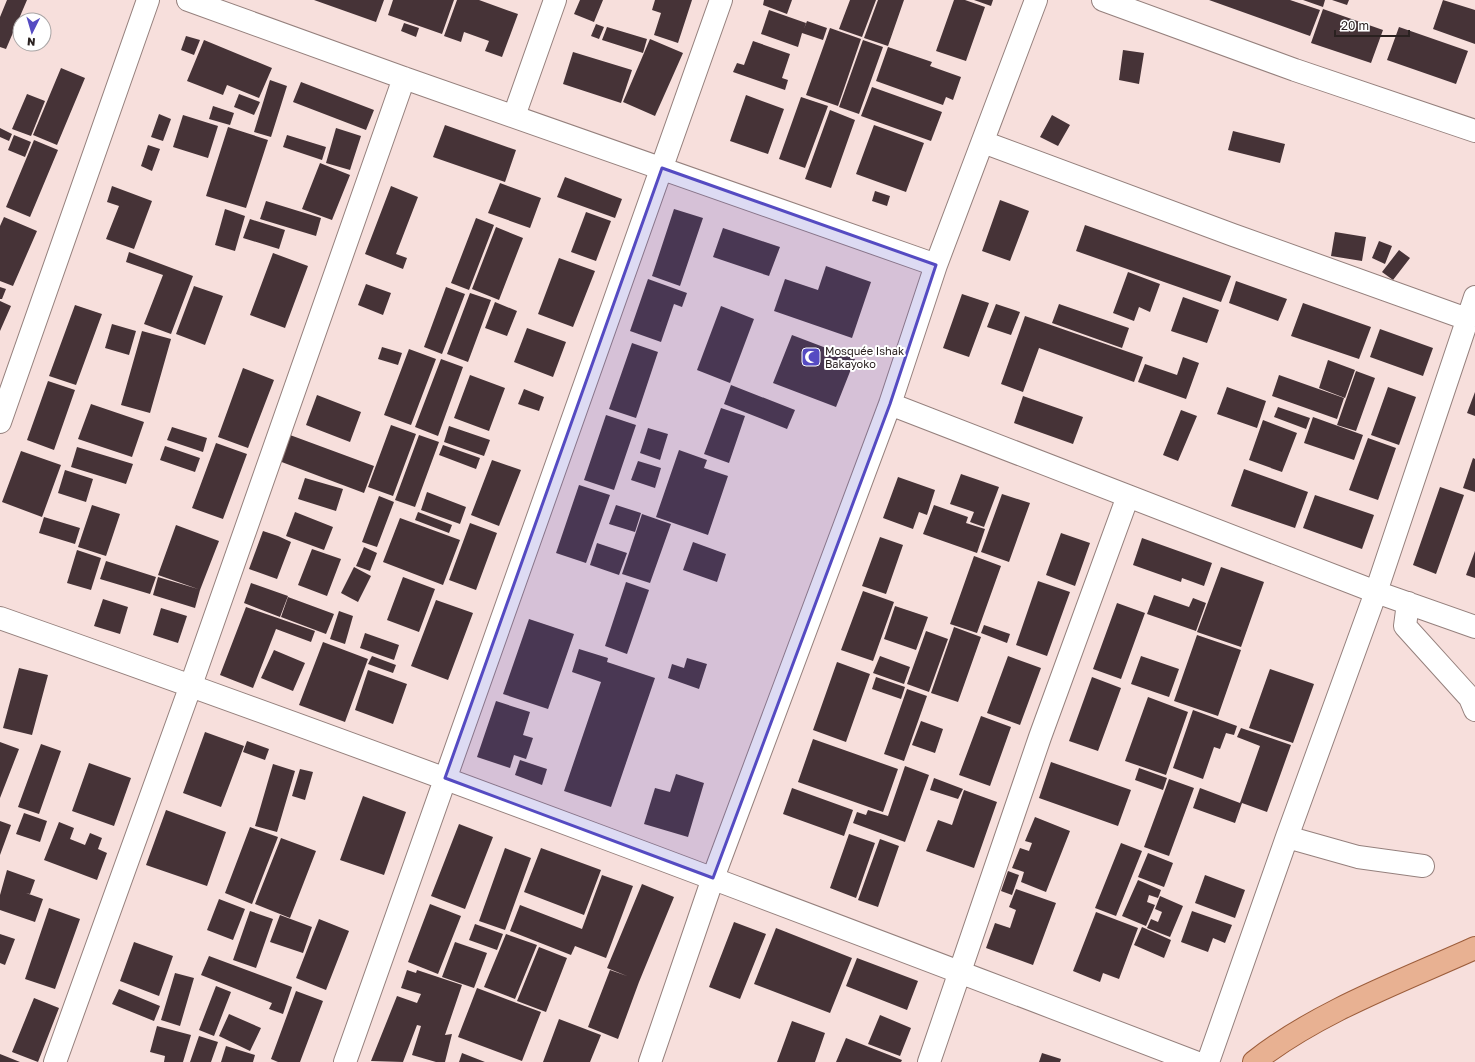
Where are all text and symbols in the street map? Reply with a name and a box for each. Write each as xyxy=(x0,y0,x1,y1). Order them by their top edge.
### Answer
north arrow xyxy=(12,12,52,52)
scale bar xyxy=(1335,12,1409,38)
text: 20 m xyxy=(1341,18,1369,33)
text: N xyxy=(26,36,36,49)
place label: Mosquée Ishak Bakayoko xyxy=(825,344,904,370)
mosque icon: Mosquée Ishak Bakayoko xyxy=(800,346,822,368)

